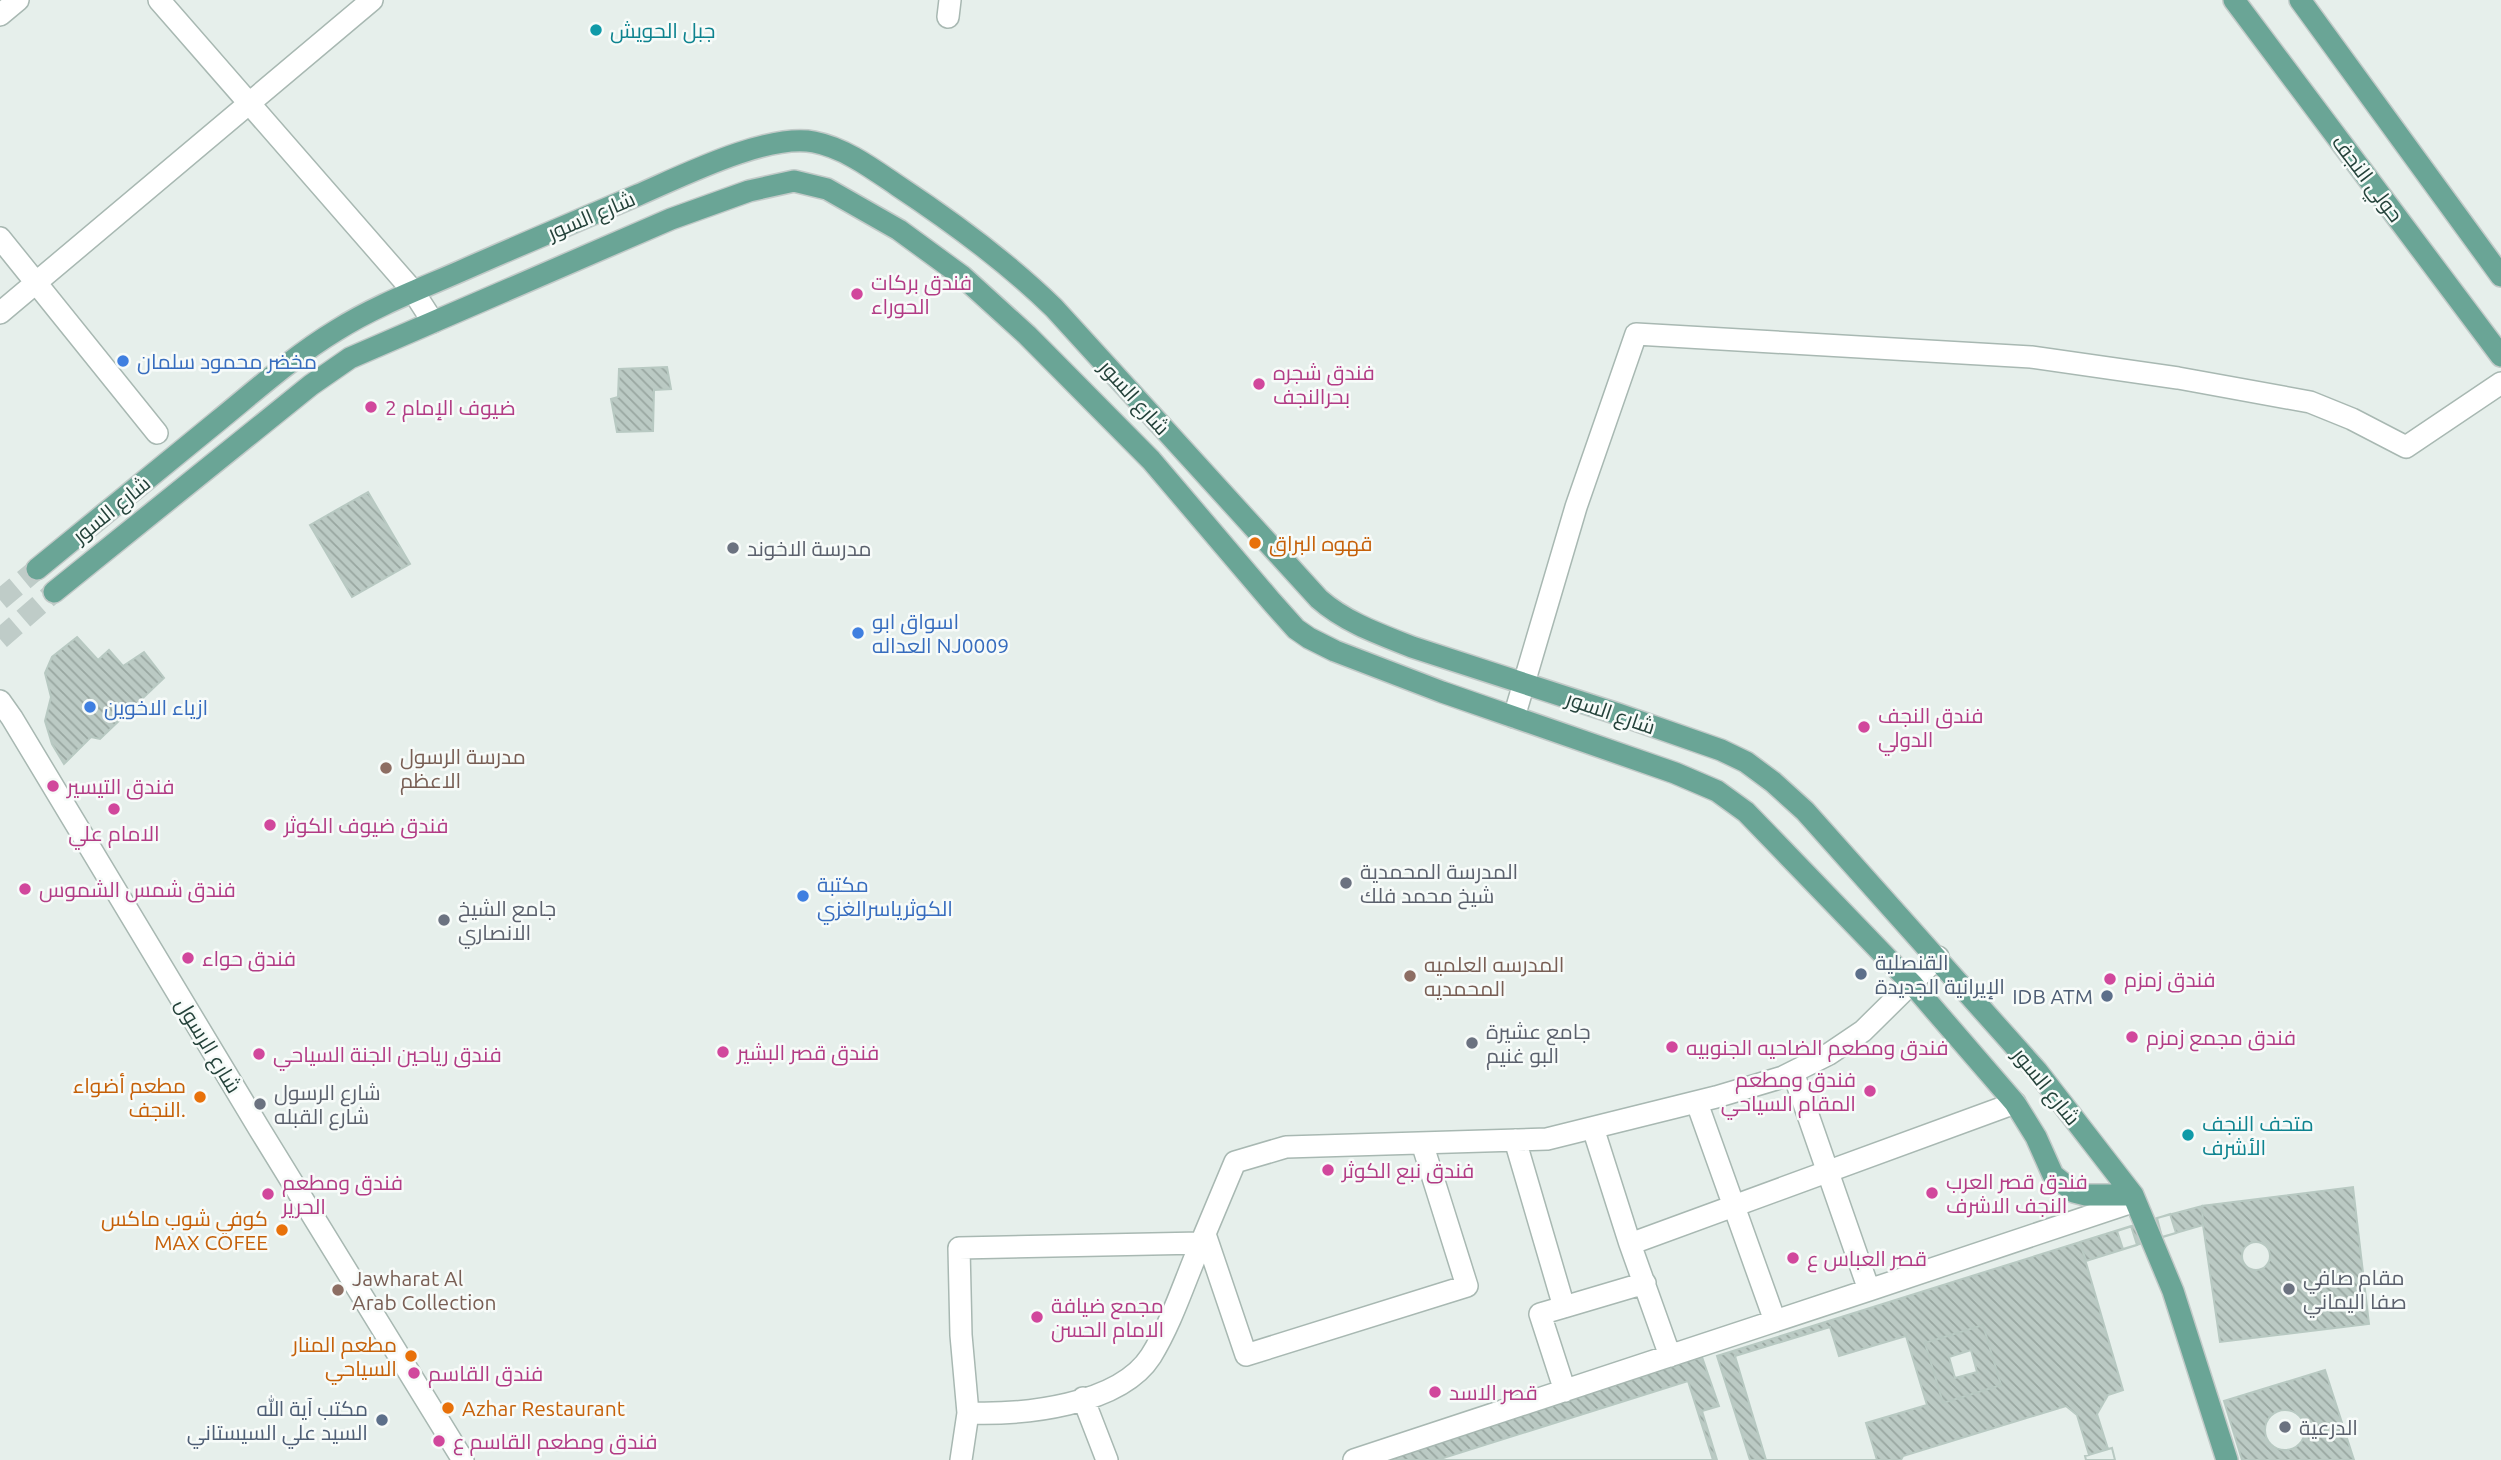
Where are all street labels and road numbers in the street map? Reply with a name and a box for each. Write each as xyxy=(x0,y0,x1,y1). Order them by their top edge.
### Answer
street label: حولي النجف xyxy=(2324,130,2408,229)
street label: شارع السور xyxy=(543,186,639,247)
street label: شارع السور xyxy=(1092,354,1175,441)
street label: شارع السور xyxy=(67,471,156,550)
street label: شارع السور xyxy=(1561,685,1659,741)
street label: شارع الرسول xyxy=(169,993,247,1098)
street label: شارع السور xyxy=(2006,1042,2085,1131)

